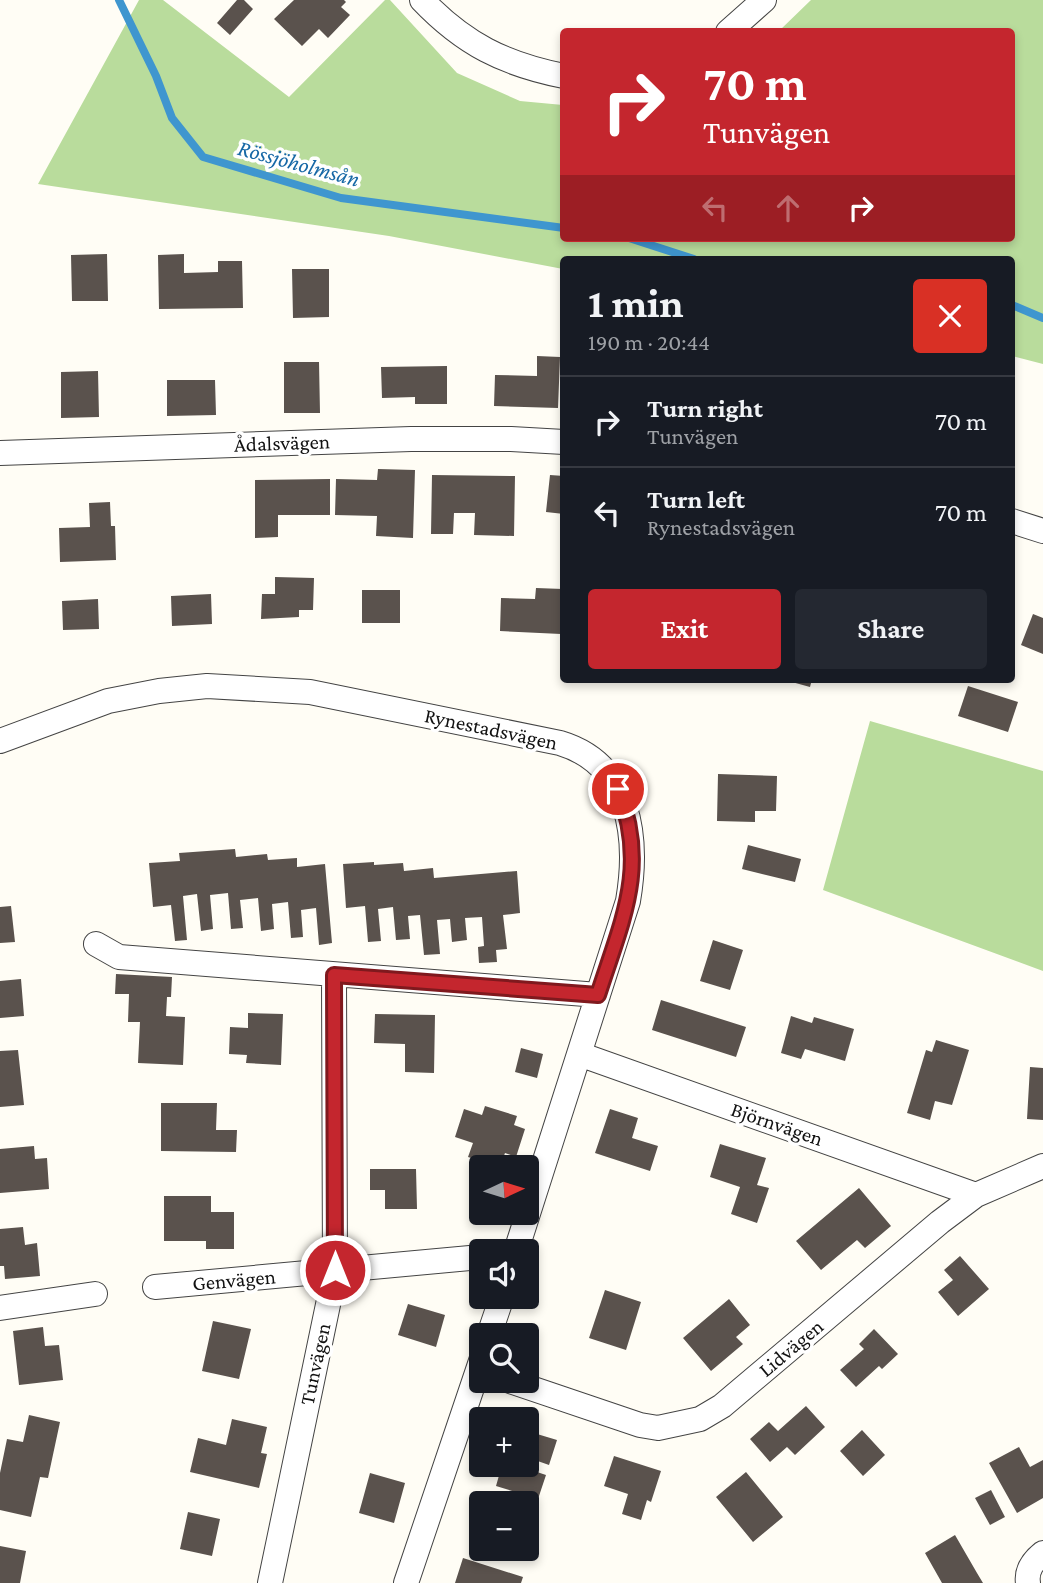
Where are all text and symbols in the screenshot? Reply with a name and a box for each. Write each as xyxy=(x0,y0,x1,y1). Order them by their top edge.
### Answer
icon: right xyxy=(588,56,679,147)
text: 70 m xyxy=(703,56,807,111)
text: Tunvägen xyxy=(703,114,830,150)
water label: Rössjöholmsån xyxy=(235,134,363,193)
icon: left xyxy=(696,189,734,227)
icon: ahead xyxy=(769,189,807,227)
icon: right xyxy=(842,189,880,227)
text: 1 min xyxy=(588,279,684,326)
button: close xyxy=(913,279,987,353)
text: 190 m · 20:44 xyxy=(588,329,710,355)
text: Turn right xyxy=(647,394,763,423)
icon: right xyxy=(588,403,626,441)
text: 70 m xyxy=(935,407,987,436)
text: Tunvägen xyxy=(647,423,738,449)
street label: Ådalsvägen xyxy=(234,429,330,457)
text: Turn left xyxy=(647,485,745,514)
icon: left xyxy=(588,494,626,532)
text: 70 m xyxy=(935,498,987,527)
text: Rynestadsvägen xyxy=(647,514,795,540)
button: Exit xyxy=(588,589,781,669)
button: Share xyxy=(795,589,987,669)
street label: Rynestadsvägen xyxy=(422,703,560,755)
pin xyxy=(588,759,648,819)
icon: arrive xyxy=(599,770,637,808)
street label: Björnvägen xyxy=(728,1097,826,1151)
north arrow xyxy=(469,1155,539,1225)
map controls xyxy=(469,1155,539,1561)
position arrow xyxy=(298,1233,372,1307)
button: sound xyxy=(469,1239,539,1309)
street label: Genvägen xyxy=(191,1264,277,1296)
street label: Lidvägen xyxy=(754,1314,828,1382)
street label: Tunvägen xyxy=(295,1321,335,1407)
button: search xyxy=(469,1323,539,1393)
button: + xyxy=(469,1407,539,1477)
button: − xyxy=(469,1491,539,1561)

